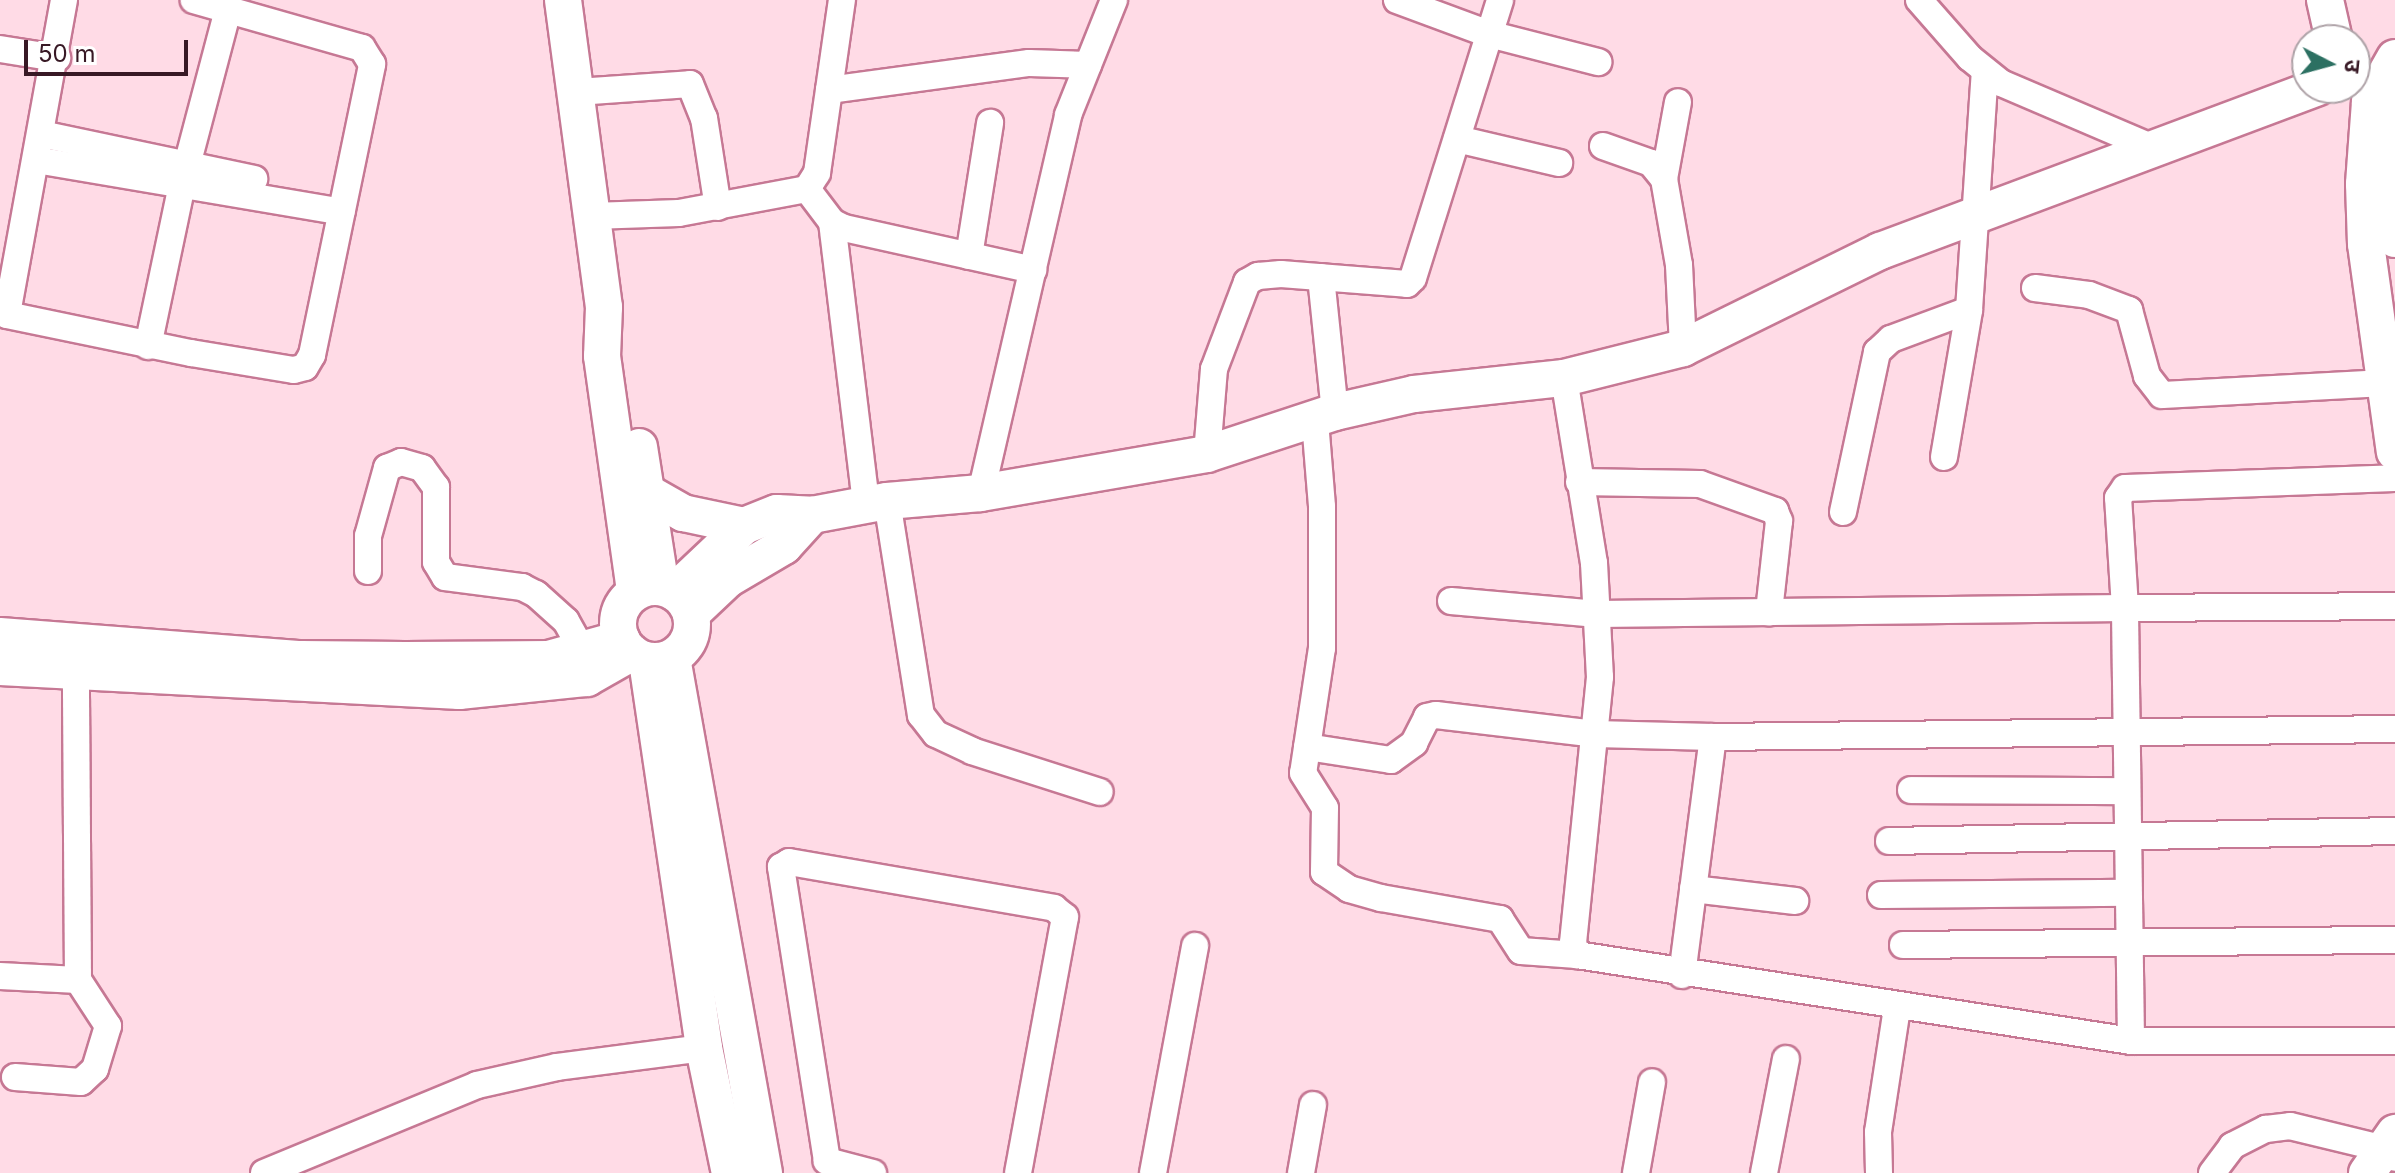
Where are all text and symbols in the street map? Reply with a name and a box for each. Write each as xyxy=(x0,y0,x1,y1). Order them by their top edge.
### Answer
scale bar xyxy=(28,24,192,74)
north arrow xyxy=(2291,24,2371,104)
text: 50 m xyxy=(38,39,96,68)
text: उ xyxy=(2339,59,2366,74)

